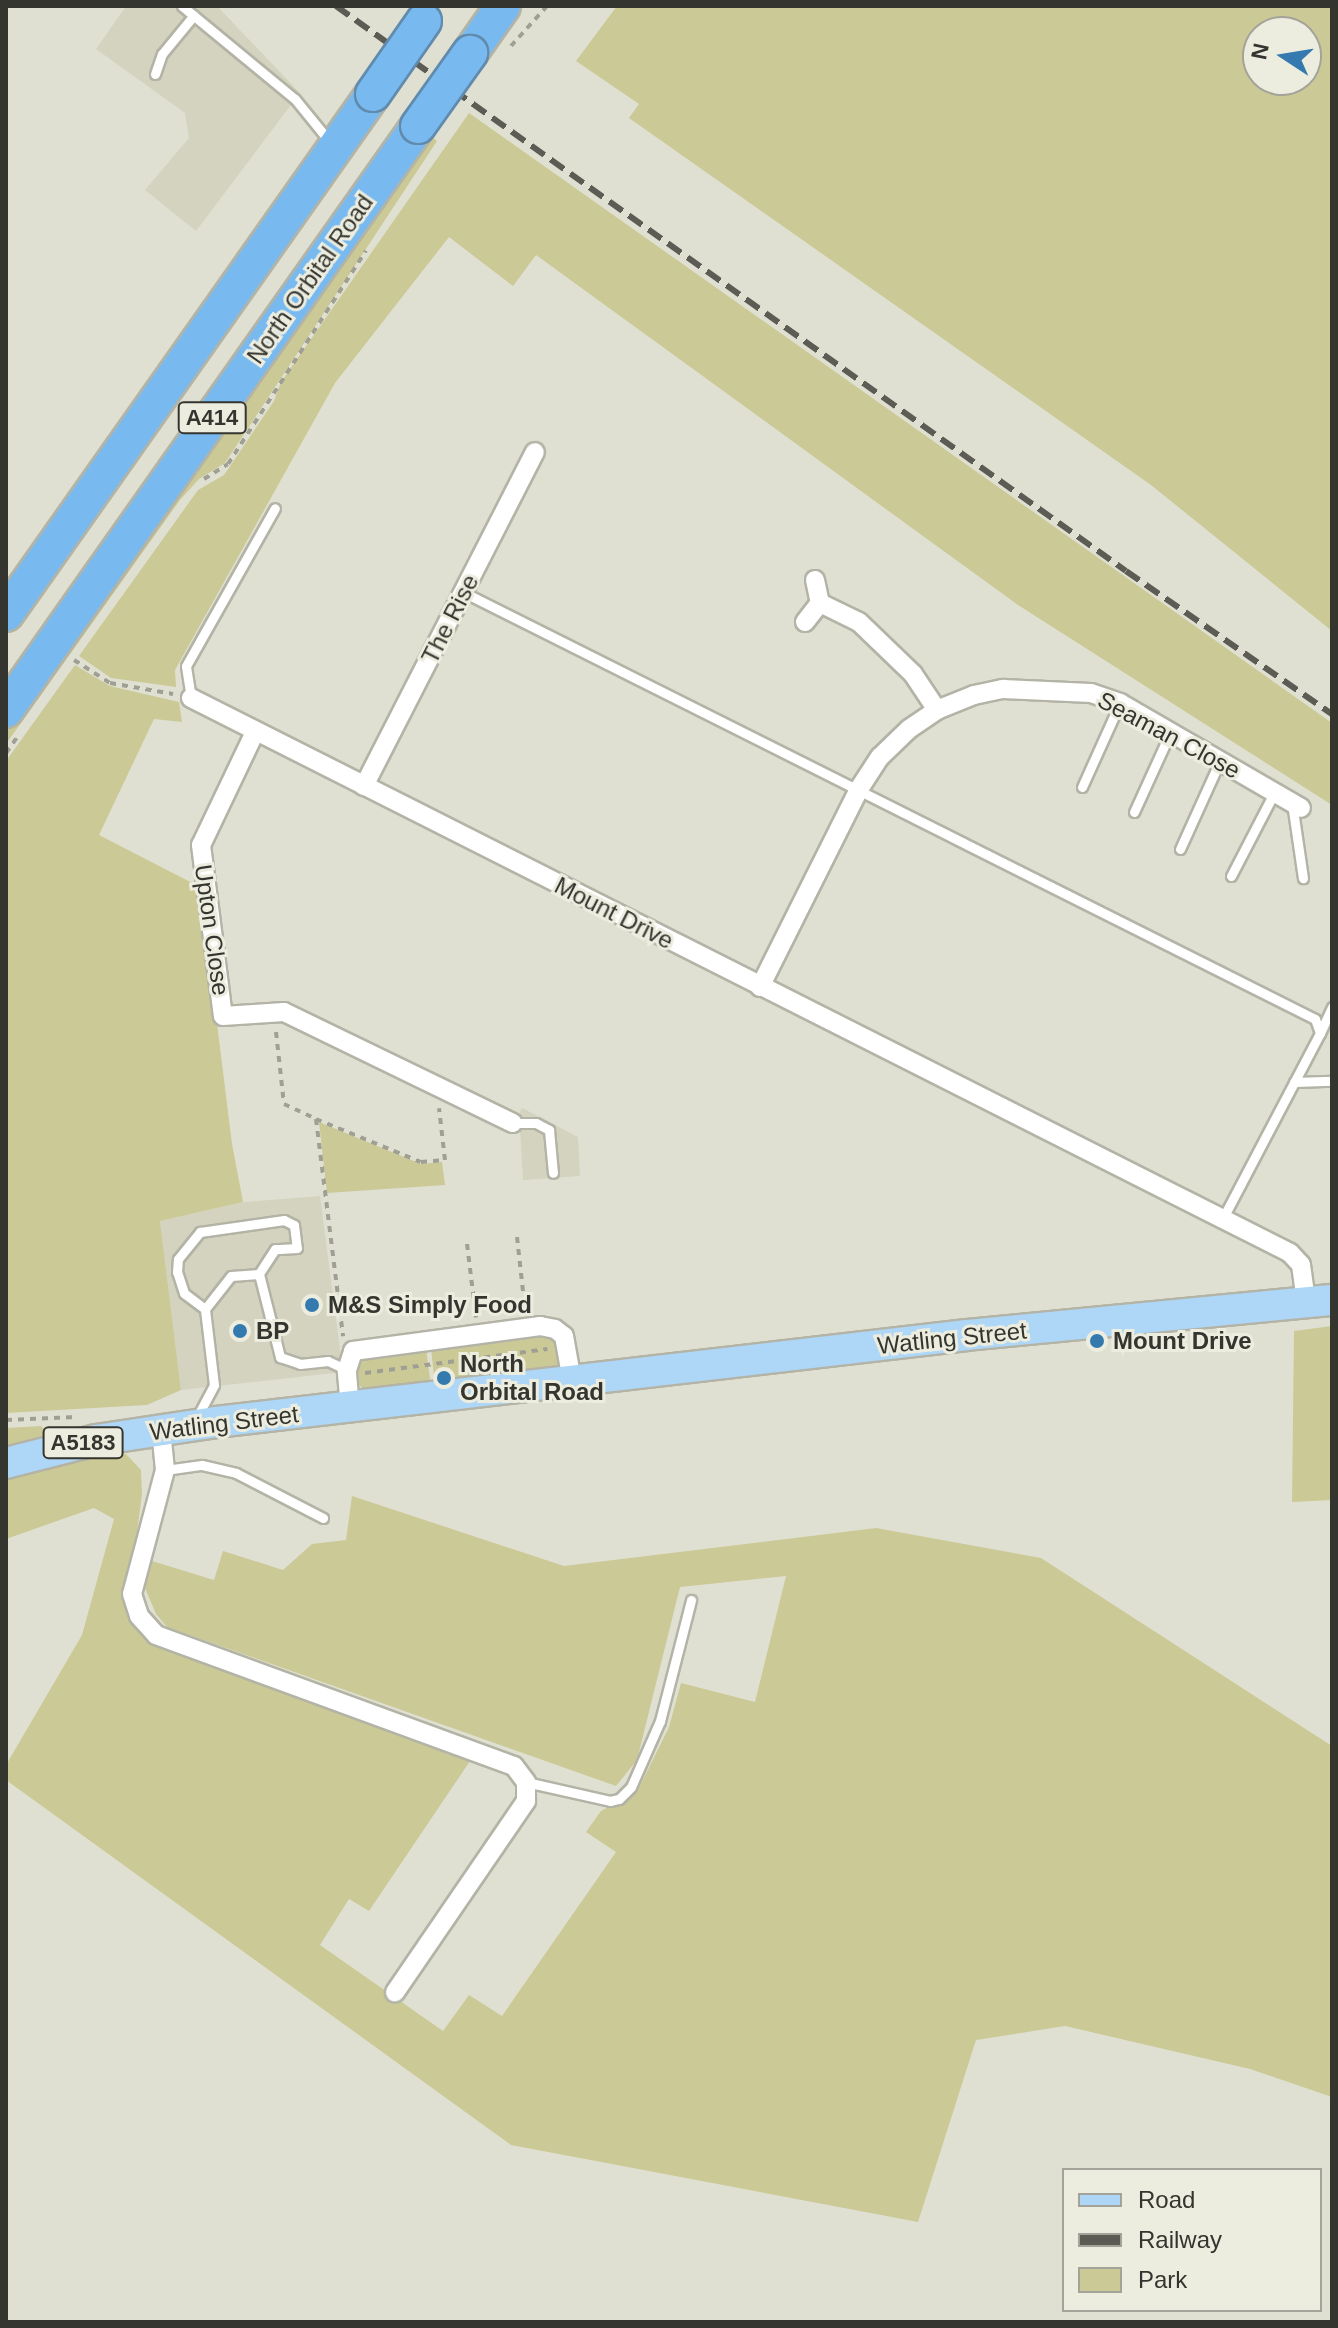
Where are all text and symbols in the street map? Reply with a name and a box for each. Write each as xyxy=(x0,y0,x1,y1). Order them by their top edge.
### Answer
north arrow xyxy=(1242,16,1322,96)
text: N xyxy=(1246,41,1274,62)
street label: North Orbital Road xyxy=(241,189,379,369)
road number: A414 xyxy=(176,400,248,436)
street label: The Rise xyxy=(415,570,485,668)
street label: Seaman Close xyxy=(1093,685,1245,785)
street label: Upton Close xyxy=(189,863,235,997)
street label: Mount Drive xyxy=(550,871,678,955)
place label: M&S Simply Food xyxy=(328,1291,532,1319)
marker: M&S Simply Food xyxy=(303,1296,321,1314)
street label: Watling Street xyxy=(876,1316,1028,1360)
place label: BP xyxy=(256,1317,289,1345)
marker: BP xyxy=(231,1322,249,1340)
place label: Mount Drive xyxy=(1113,1327,1252,1355)
marker: Mount Drive xyxy=(1088,1332,1106,1350)
place label: North Orbital Road xyxy=(460,1350,604,1406)
marker: North Orbital Road xyxy=(435,1369,453,1387)
street label: Watling Street xyxy=(148,1400,300,1446)
road number: A5183 xyxy=(41,1425,125,1461)
legend xyxy=(1062,2168,1322,2312)
text: Road xyxy=(1138,2186,1195,2213)
text: Railway xyxy=(1138,2226,1222,2253)
text: Park xyxy=(1138,2266,1187,2293)

